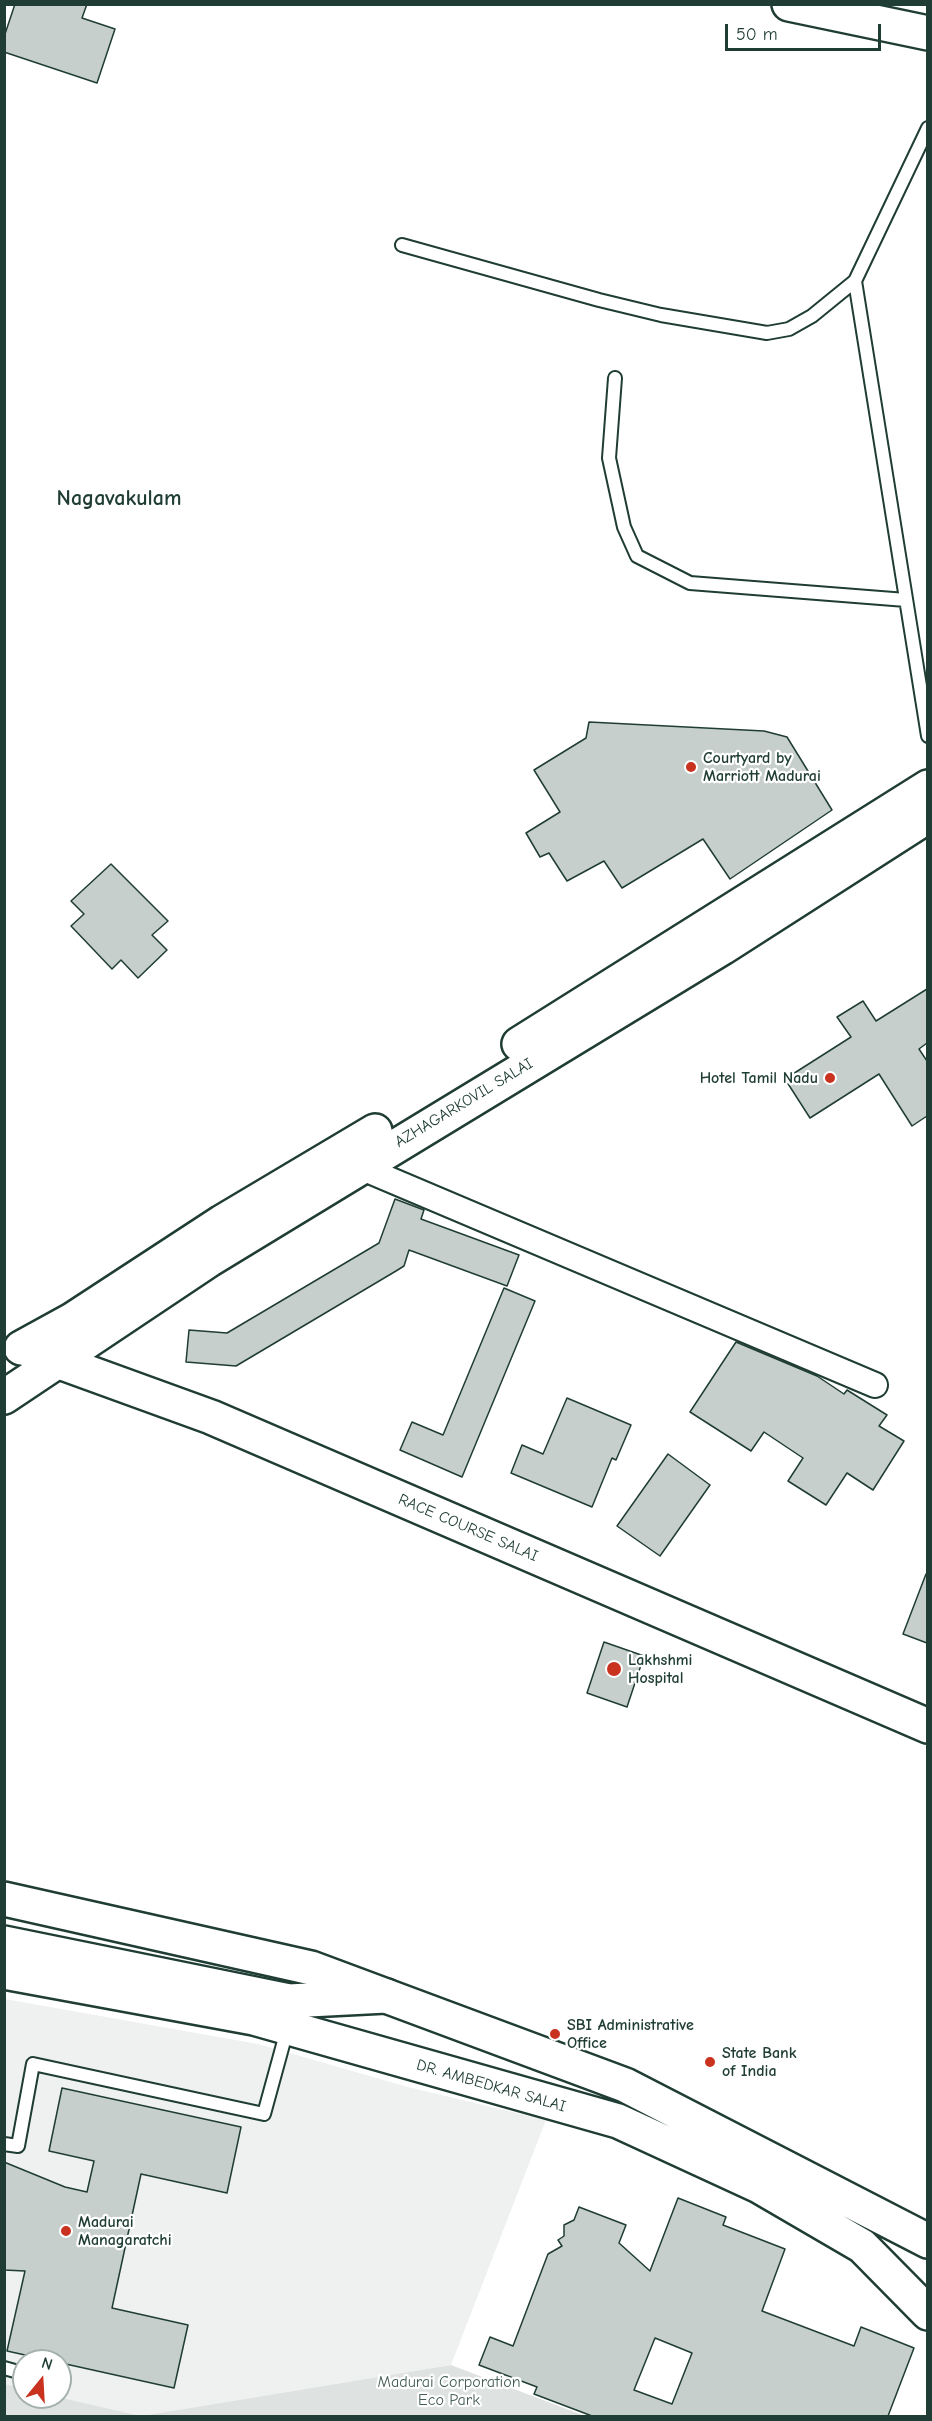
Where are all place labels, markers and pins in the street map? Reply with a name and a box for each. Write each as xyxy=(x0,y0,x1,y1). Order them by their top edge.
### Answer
place label: Courtyard by Marriott Madurai xyxy=(703,748,821,786)
marker: Courtyard by Marriott Madurai xyxy=(684,760,698,774)
place label: Hotel Tamil Nadu xyxy=(700,1068,818,1088)
marker: Hotel Tamil Nadu xyxy=(823,1071,837,1085)
place label: Lakhshmi Hospital xyxy=(628,1650,692,1688)
marker: Lakhshmi Hospital xyxy=(605,1660,623,1678)
place label: SBI Administrative Office xyxy=(567,2015,694,2053)
marker: SBI Administrative Office xyxy=(548,2027,562,2041)
place label: State Bank of India xyxy=(722,2043,797,2081)
marker: State Bank of India xyxy=(703,2055,717,2069)
place label: Madurai Managaratchi xyxy=(78,2212,172,2250)
marker: Madurai Managaratchi xyxy=(59,2224,73,2238)

